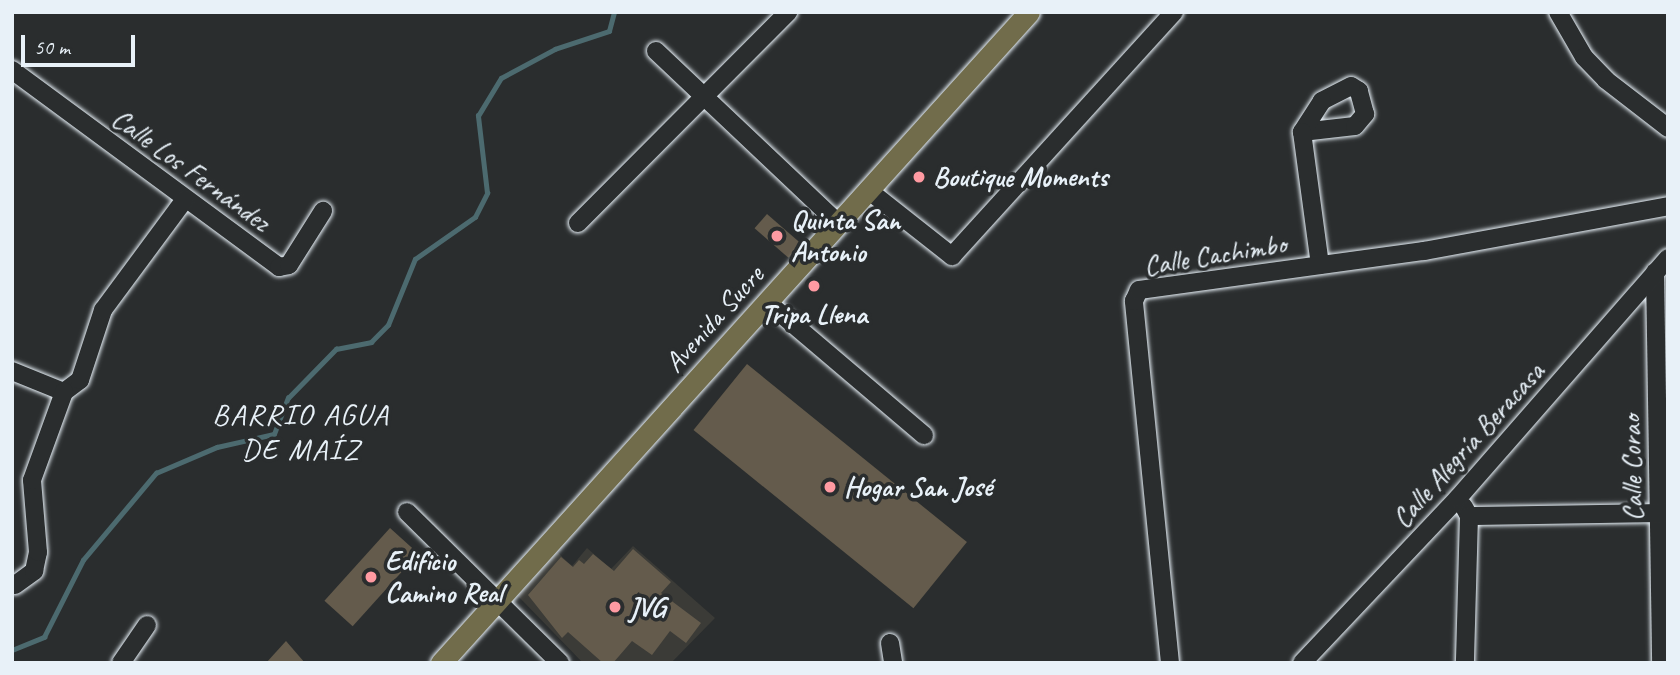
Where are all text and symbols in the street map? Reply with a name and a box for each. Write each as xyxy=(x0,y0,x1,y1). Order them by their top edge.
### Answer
scale bar xyxy=(24,21,138,65)
text: 50 m xyxy=(34,34,70,60)
street label: Calle Los Fernández xyxy=(106,102,276,238)
place label: Boutique Moments xyxy=(933,160,1108,194)
marker: Boutique Moments xyxy=(911,169,927,185)
place label: Quinta San Antonio xyxy=(791,203,900,269)
street label: Calle Cachimbo xyxy=(1142,227,1288,283)
marker: Quinta San Antonio xyxy=(769,228,785,244)
street label: Avenida Sucre xyxy=(657,259,771,379)
marker: Tripa Llena xyxy=(806,278,822,294)
place label: Tripa Llena xyxy=(761,297,867,331)
street label: Calle Alegría Beracasa xyxy=(1385,355,1551,535)
district label: BARRIO AGUA DE MAÍZ xyxy=(215,396,387,466)
street label: Calle Corao xyxy=(1614,415,1650,521)
place label: Hogar San José xyxy=(844,470,992,504)
marker: Hogar San José xyxy=(822,479,838,495)
place label: Edificio Camino Real xyxy=(385,544,503,610)
marker: Edificio Camino Real xyxy=(363,569,379,585)
place label: JVG xyxy=(629,590,665,624)
marker: JVG xyxy=(607,599,623,615)

